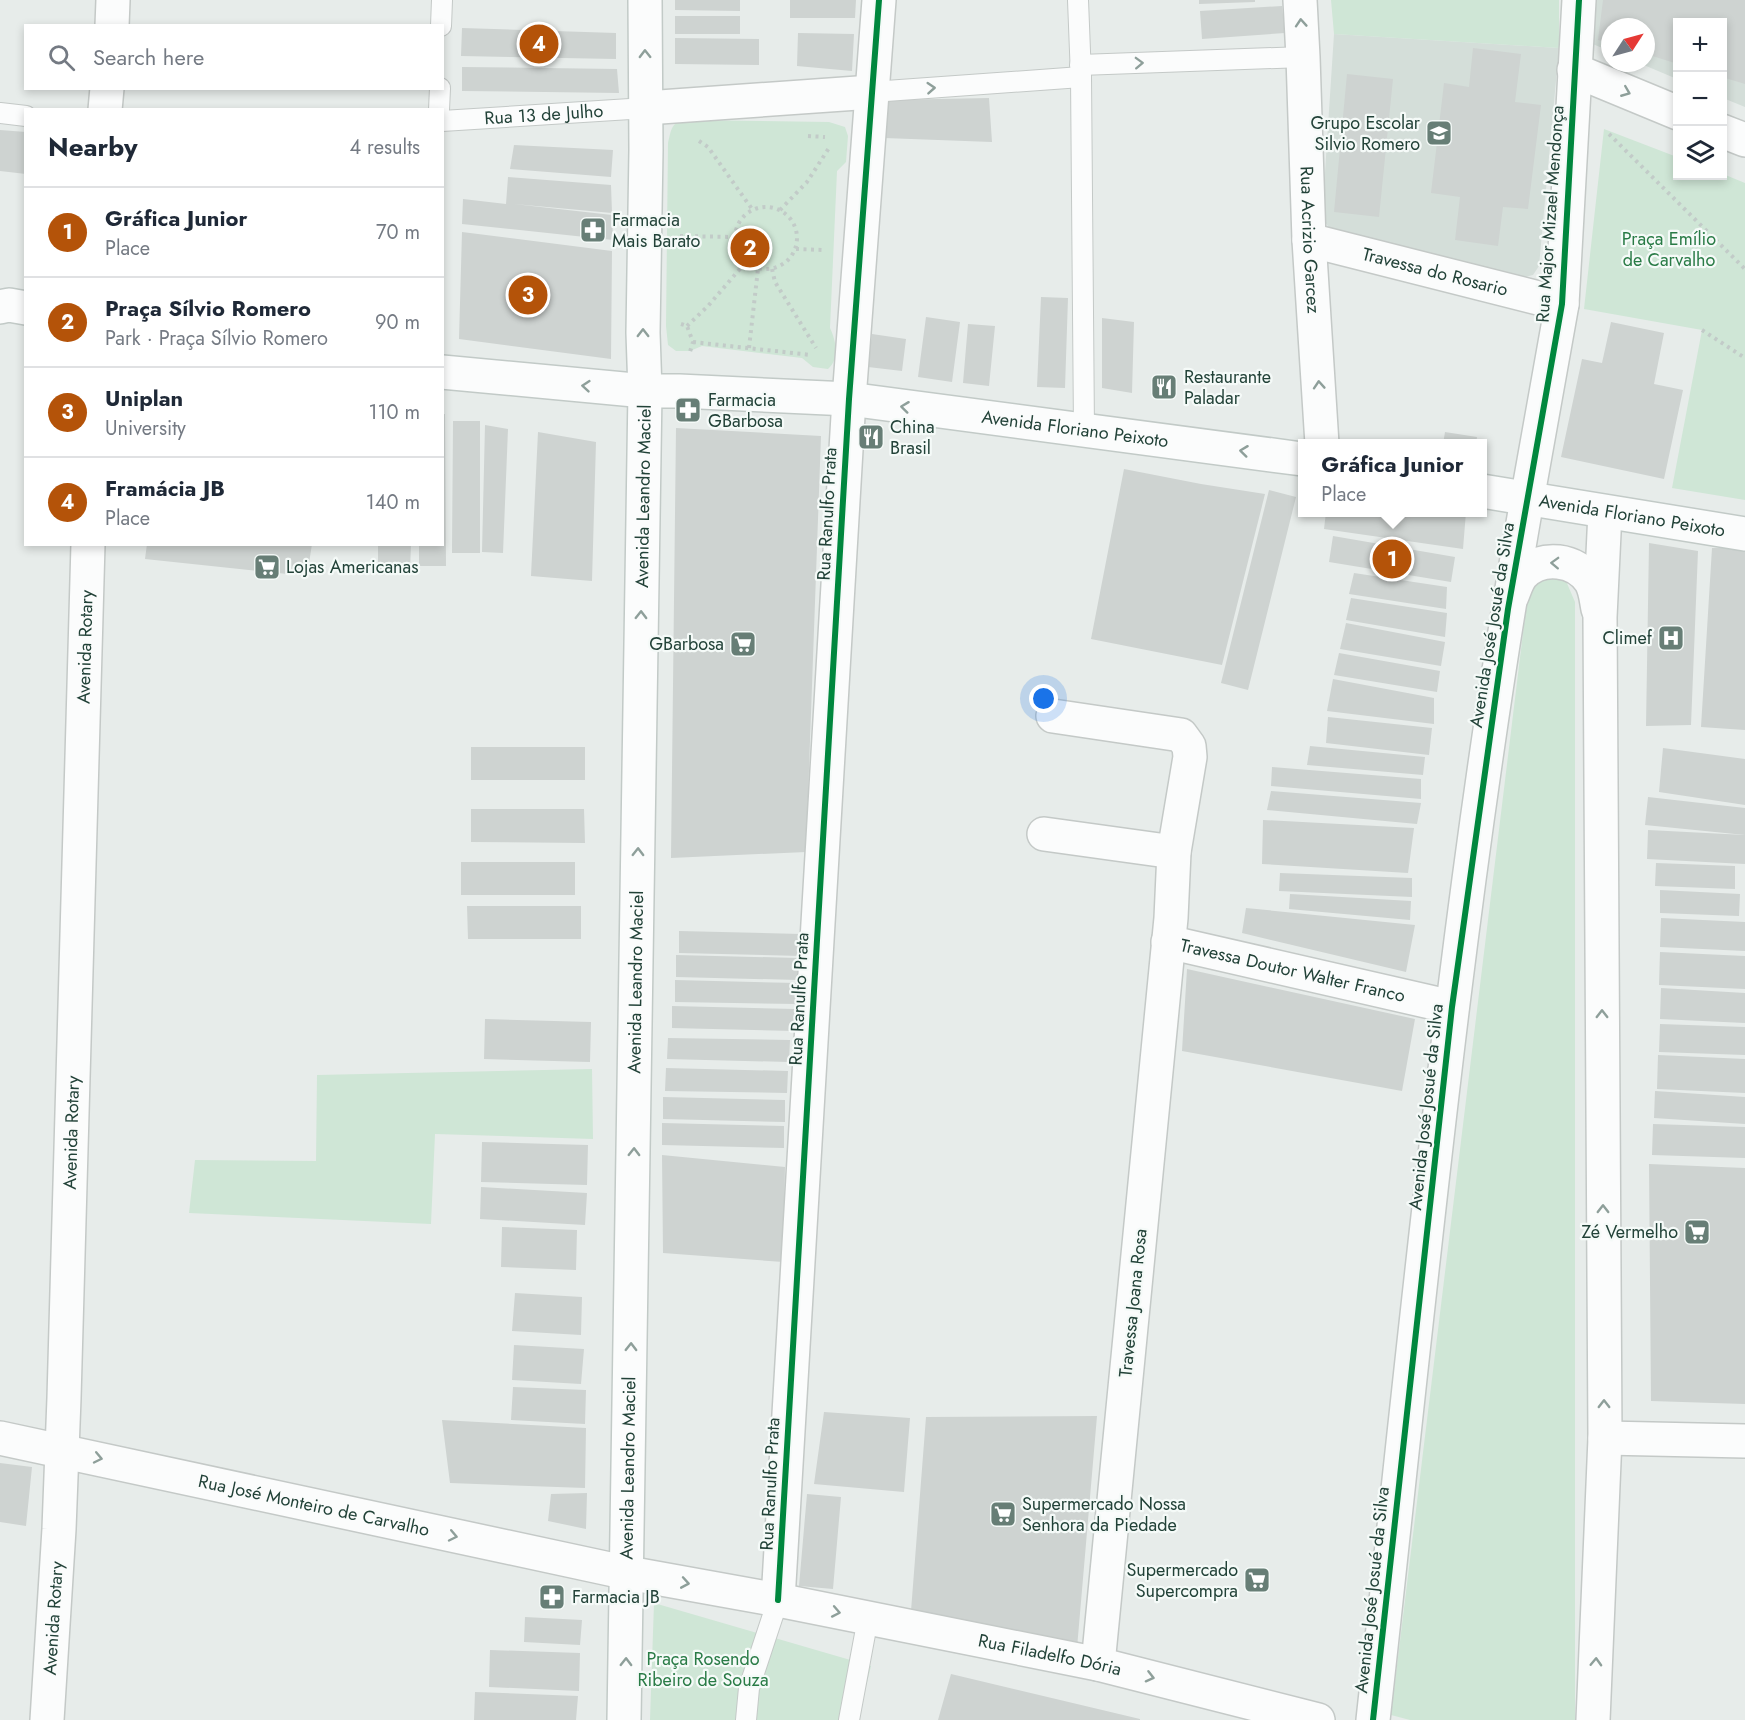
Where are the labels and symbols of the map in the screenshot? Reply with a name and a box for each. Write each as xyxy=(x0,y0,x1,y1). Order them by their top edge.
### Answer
one-way arrow xyxy=(1295,18,1308,27)
north arrow xyxy=(1601,18,1655,72)
pin: 4 xyxy=(520,22,558,66)
one-way arrow xyxy=(639,49,651,58)
one-way arrow xyxy=(1134,57,1143,70)
one-way arrow xyxy=(926,82,935,95)
one-way arrow xyxy=(1620,85,1631,97)
street label: Rua 13 de Julho xyxy=(484,98,604,131)
street label: Rua Major Mizael Mendonça xyxy=(1529,104,1571,324)
place label: Grupo Escolar Silvio Romero xyxy=(1310,110,1421,157)
school or university icon: Grupo Escolar Silvio Romero xyxy=(1424,118,1454,148)
street label: Rua Acrizio Garcez xyxy=(1294,166,1327,315)
place label: Farmacia Mais Barato xyxy=(612,207,700,254)
pharmacy icon: Farmacia Mais Barato xyxy=(578,215,608,245)
pin: 2 xyxy=(730,226,770,270)
park label: Praça Emílio de Carvalho xyxy=(1622,226,1716,273)
street label: Travessa do Rosario xyxy=(1359,241,1511,303)
pin: 3 xyxy=(508,272,548,318)
one-way arrow xyxy=(637,328,649,337)
place label: Restaurante Paladar xyxy=(1184,364,1271,411)
restaurant icon: Restaurante Paladar xyxy=(1149,372,1179,402)
one-way arrow xyxy=(582,380,591,393)
one-way arrow xyxy=(1312,381,1325,390)
place label: Farmacia GBarbosa xyxy=(708,387,783,434)
pharmacy icon: Farmacia GBarbosa xyxy=(673,395,703,425)
one-way arrow xyxy=(900,401,909,413)
street label: Avenida Leandro Maciel xyxy=(629,404,658,588)
street label: Avenida Floriano Peixoto xyxy=(980,404,1170,454)
place label: China Brasil xyxy=(890,414,935,461)
restaurant icon: China Brasil xyxy=(856,422,886,452)
one-way arrow xyxy=(1239,445,1249,458)
street label: Rua Ranulfo Prata xyxy=(811,447,843,581)
street label: Avenida Floriano Peixoto xyxy=(1537,488,1727,544)
street label: Avenida José Josué da Silva xyxy=(1463,520,1521,730)
pin: 1 xyxy=(1372,536,1412,582)
supermarket icon: Lojas Americanas xyxy=(252,552,282,582)
place label: Lojas Americanas xyxy=(286,554,418,580)
one-way arrow xyxy=(1550,556,1559,569)
street label: Avenida Rotary xyxy=(71,589,100,704)
one-way arrow xyxy=(635,610,648,619)
hospital icon: Climef xyxy=(1656,623,1686,653)
place label: Climef xyxy=(1602,625,1653,651)
supermarket icon: GBarbosa xyxy=(728,629,758,659)
place label: GBarbosa xyxy=(649,631,724,657)
your location xyxy=(1029,684,1058,713)
one-way arrow xyxy=(632,847,644,856)
street label: Avenida Leandro Maciel xyxy=(621,890,650,1074)
street label: Rua Ranulfo Prata xyxy=(783,932,815,1066)
street label: Travessa Doutor Walter Franco xyxy=(1178,932,1408,1009)
street label: Avenida José Josué da Silva xyxy=(1402,1002,1450,1212)
one-way arrow xyxy=(1596,1009,1608,1018)
street label: Avenida Rotary xyxy=(57,1075,86,1190)
one-way arrow xyxy=(628,1147,640,1156)
one-way arrow xyxy=(1597,1204,1609,1213)
supermarket icon: Zé Vermelho xyxy=(1682,1217,1712,1247)
place label: Zé Vermelho xyxy=(1581,1219,1678,1245)
street label: Travessa Joana Rosa xyxy=(1112,1227,1154,1379)
one-way arrow xyxy=(625,1342,637,1351)
street label: Avenida Leandro Maciel xyxy=(614,1376,642,1560)
one-way arrow xyxy=(1598,1399,1610,1408)
street label: Rua Ranulfo Prata xyxy=(754,1417,786,1551)
one-way arrow xyxy=(93,1451,103,1464)
street label: Rua José Monteiro de Carvalho xyxy=(196,1468,432,1543)
street label: Avenida José Josué da Silva xyxy=(1348,1485,1396,1695)
place label: Supermercado Nossa Senhora da Piedade xyxy=(1022,1491,1186,1538)
supermarket icon: Supermercado Nossa Senhora da Piedade xyxy=(988,1499,1018,1529)
one-way arrow xyxy=(448,1529,458,1542)
place label: Supermercado Supercompra xyxy=(1126,1557,1238,1604)
street label: Avenida Rotary xyxy=(37,1560,70,1676)
supermarket icon: Supermercado Supercompra xyxy=(1242,1565,1272,1595)
one-way arrow xyxy=(681,1577,690,1589)
pharmacy icon: Farmacia JB xyxy=(537,1582,567,1612)
place label: Farmacia JB xyxy=(572,1584,660,1610)
one-way arrow xyxy=(830,1605,840,1618)
street label: Rua Filadelfo Dória xyxy=(976,1627,1124,1682)
park label: Praça Rosendo Ribeiro de Souza xyxy=(637,1646,769,1693)
one-way arrow xyxy=(619,1657,632,1666)
one-way arrow xyxy=(1589,1657,1602,1666)
one-way arrow xyxy=(1145,1670,1155,1683)

